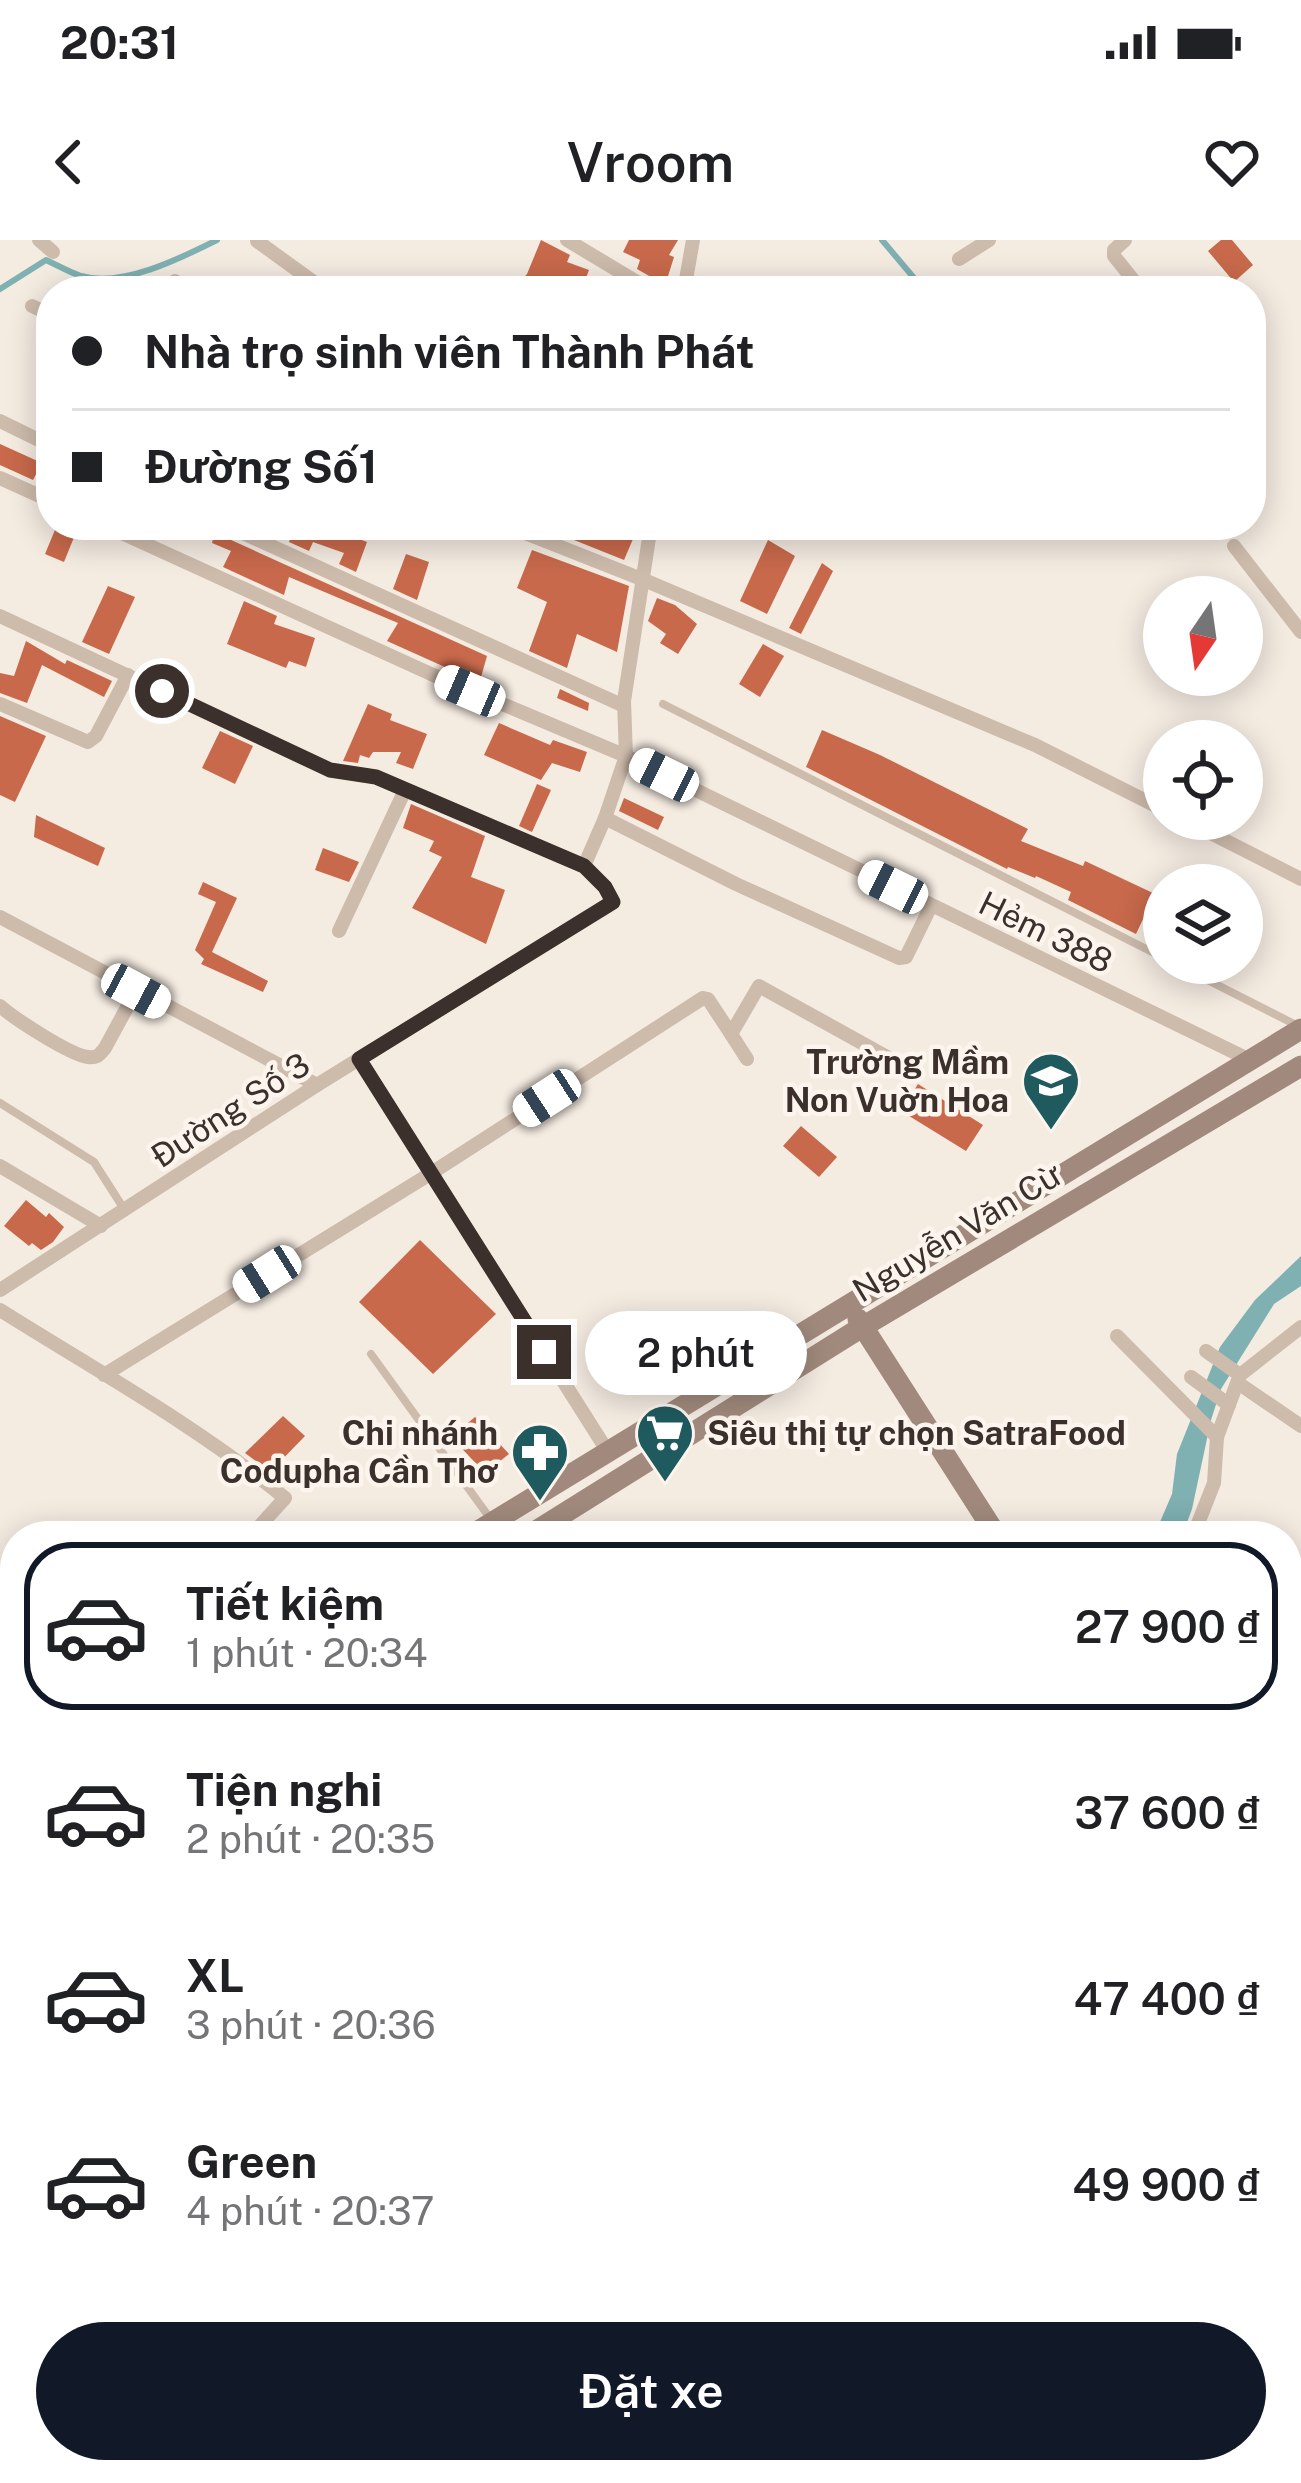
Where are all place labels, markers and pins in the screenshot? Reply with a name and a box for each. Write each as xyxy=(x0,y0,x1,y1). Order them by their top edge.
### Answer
place label: Trường Mầm Non Vuờn Hoa xyxy=(785,1043,1009,1119)
school or university icon: Trường Mầm Non Vuờn Hoa xyxy=(1020,1050,1082,1132)
supermarket icon: Siêu thị tự chọn SatraFood xyxy=(634,1402,696,1484)
place label: Chi nhánh Codupha Cần Thơ xyxy=(220,1414,499,1490)
place label: Siêu thị tự chọn SatraFood xyxy=(707,1414,1126,1452)
pharmacy icon: Chi nhánh Codupha Cần Thơ xyxy=(509,1421,571,1503)

